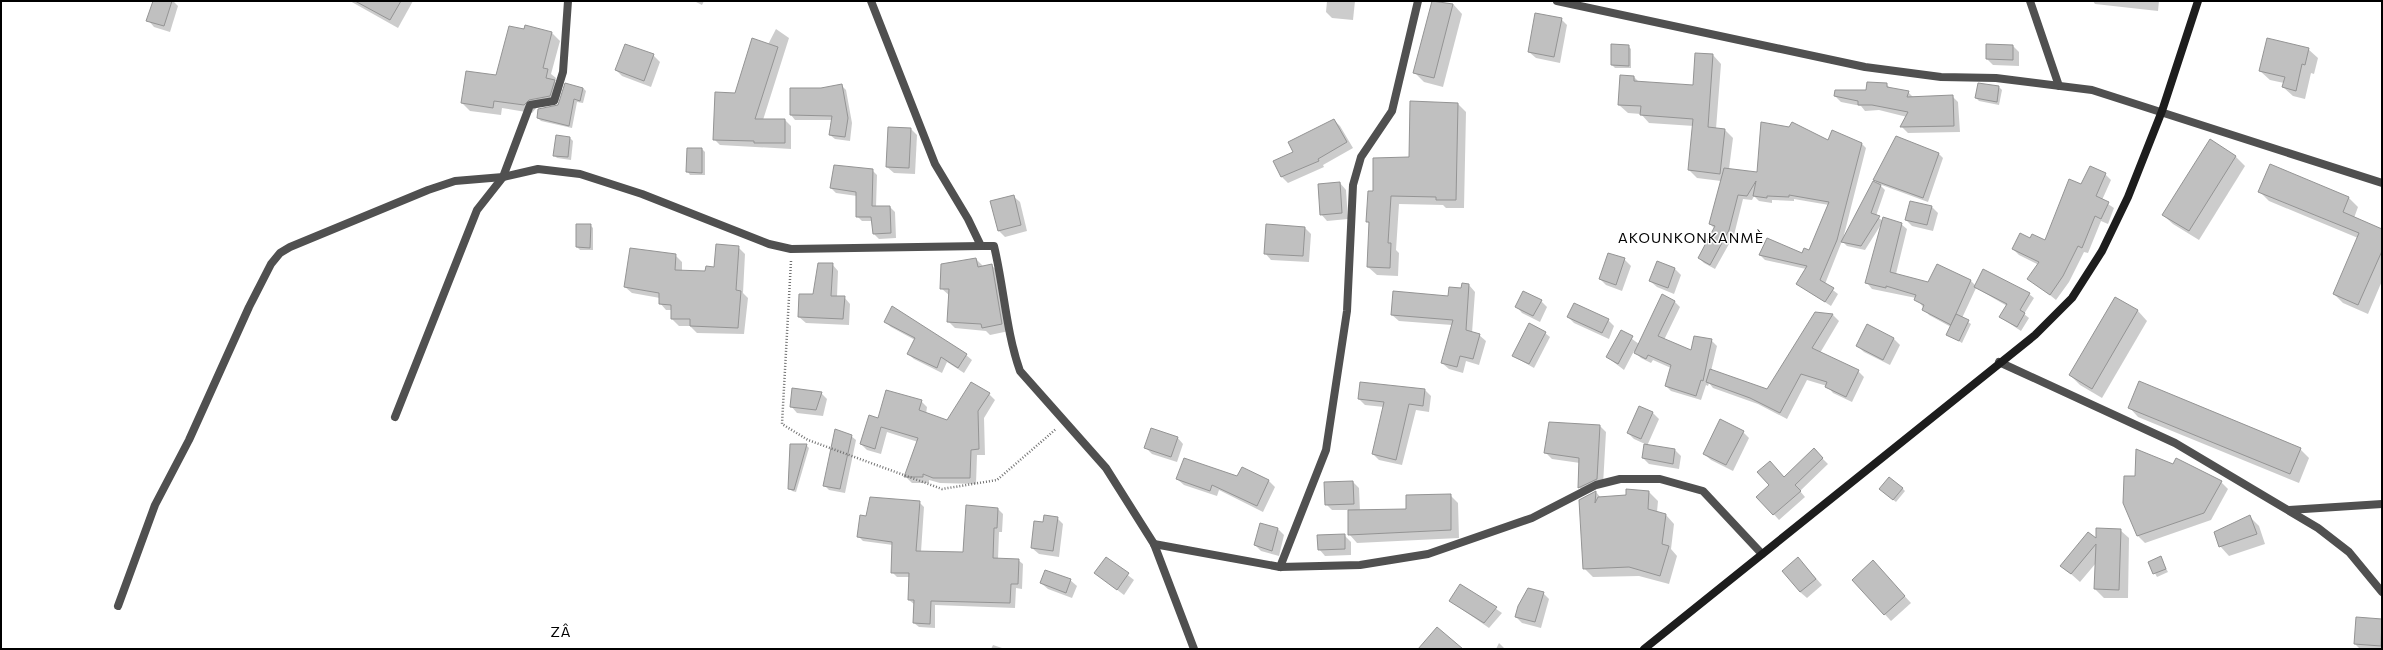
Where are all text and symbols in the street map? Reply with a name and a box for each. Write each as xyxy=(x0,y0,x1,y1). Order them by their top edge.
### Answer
district label: AKOUNKONKANMÈ xyxy=(1618,229,1764,246)
district label: ZÂ xyxy=(550,623,572,640)

